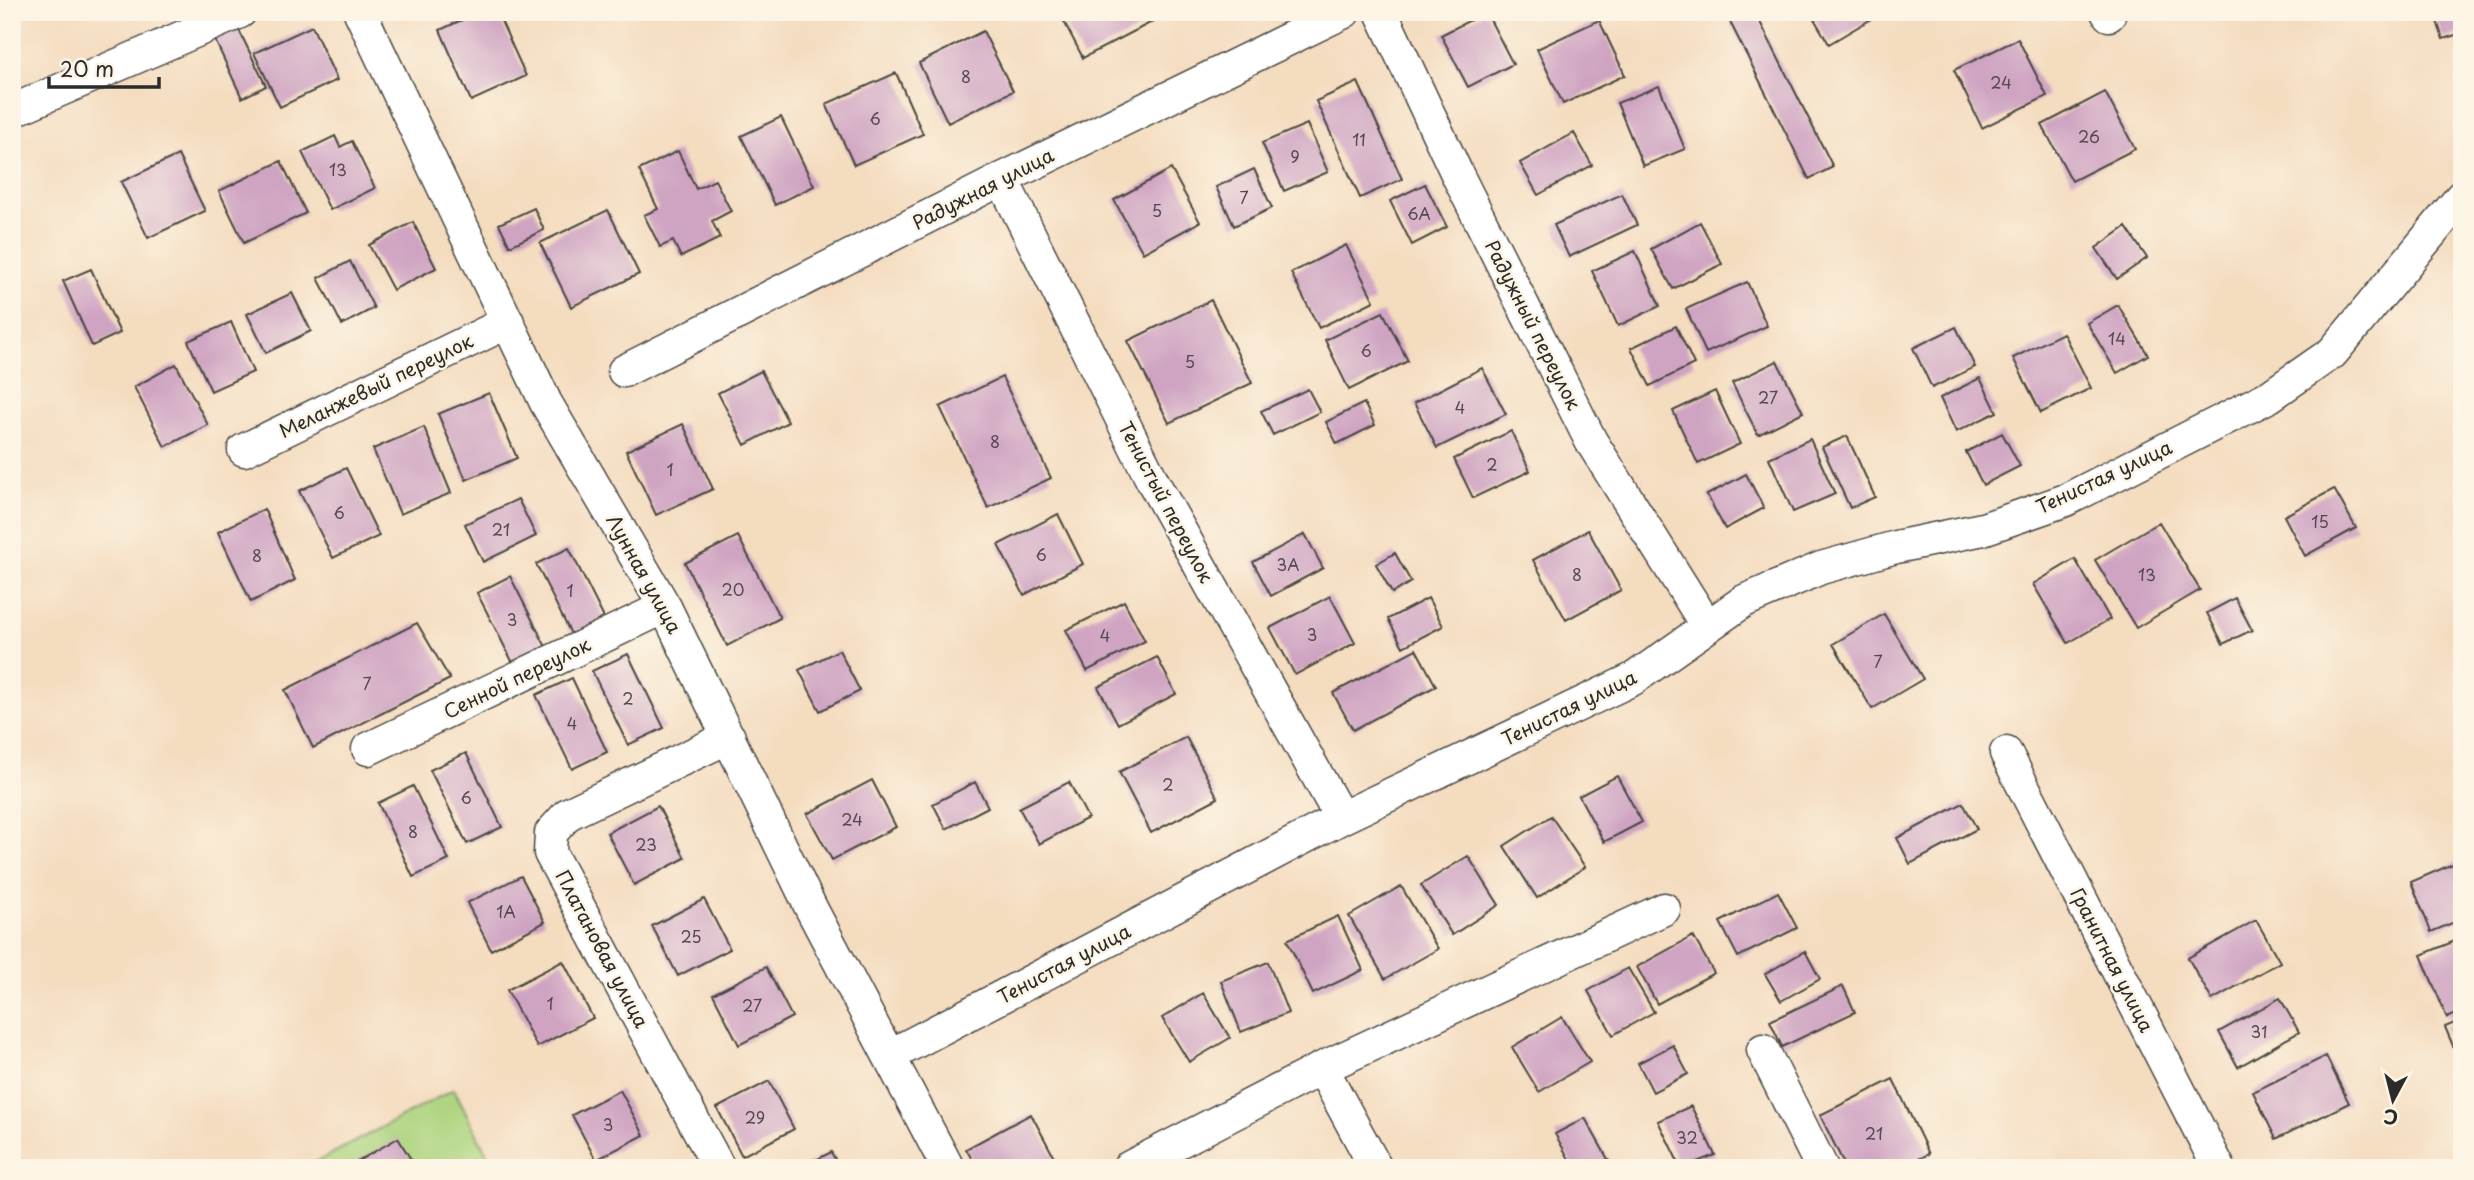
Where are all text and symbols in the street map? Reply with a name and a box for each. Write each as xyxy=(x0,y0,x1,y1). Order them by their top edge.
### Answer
scale bar xyxy=(49,46,159,90)
text: 20 m xyxy=(60,52,114,84)
house number: 8 xyxy=(961,64,971,88)
house number: 24 xyxy=(1990,70,2012,94)
house number: 6 xyxy=(869,106,881,130)
house number: 26 xyxy=(2078,124,2100,148)
house number: 11 xyxy=(1352,127,1366,151)
street label: Радужная улица xyxy=(907,140,1058,236)
house number: 9 xyxy=(1290,144,1300,168)
house number: 13 xyxy=(329,157,347,181)
house number: 7 xyxy=(1239,185,1249,209)
house number: 5 xyxy=(1152,198,1162,222)
house number: 6А xyxy=(1407,201,1431,225)
street label: Радужный переулок xyxy=(1479,235,1589,415)
street label: Меланжевый переулок xyxy=(274,326,478,444)
house number: 14 xyxy=(2108,326,2126,350)
house number: 6 xyxy=(1360,338,1372,362)
house number: 5 xyxy=(1185,349,1195,373)
house number: 27 xyxy=(1758,385,1778,409)
house number: 4 xyxy=(1455,395,1465,419)
street label: Тенистый переулок xyxy=(1112,416,1222,588)
house number: 8 xyxy=(990,429,1000,453)
street label: Тенистая улица xyxy=(2031,432,2176,520)
house number: 2 xyxy=(1486,452,1498,476)
house number: 1 xyxy=(666,457,674,481)
house number: 6 xyxy=(333,500,345,524)
street label: Лунная улица xyxy=(601,509,689,638)
house number: 15 xyxy=(2311,509,2329,533)
house number: 21 xyxy=(492,517,510,541)
house number: 6 xyxy=(1035,542,1047,566)
house number: 8 xyxy=(252,543,262,567)
house number: 3А xyxy=(1277,552,1299,576)
house number: 8 xyxy=(1572,562,1582,586)
house number: 13 xyxy=(2138,562,2156,586)
house number: 20 xyxy=(722,577,744,601)
house number: 1 xyxy=(566,578,574,602)
house number: 3 xyxy=(507,607,517,631)
house number: 3 xyxy=(1307,622,1317,646)
house number: 4 xyxy=(1100,623,1110,647)
street label: Сенной переулок xyxy=(438,629,595,725)
house number: 7 xyxy=(1873,649,1883,673)
street label: Тенистая улица xyxy=(1496,662,1641,752)
house number: 7 xyxy=(362,671,372,695)
house number: 2 xyxy=(622,686,634,710)
house number: 4 xyxy=(567,711,577,735)
house number: 2 xyxy=(1162,772,1174,796)
house number: 6 xyxy=(460,785,472,809)
house number: 24 xyxy=(841,807,863,831)
house number: 8 xyxy=(408,819,418,843)
house number: 23 xyxy=(635,832,657,856)
street label: Платановая улица xyxy=(549,865,656,1032)
street label: Гранитная улица xyxy=(2064,883,2161,1037)
house number: 1А xyxy=(496,899,516,923)
street label: Тенистая улица xyxy=(992,916,1135,1010)
house number: 25 xyxy=(680,924,702,948)
house number: 1 xyxy=(546,991,554,1015)
house number: 27 xyxy=(742,993,762,1017)
house number: 31 xyxy=(2251,1019,2267,1043)
north arrow xyxy=(2358,1064,2428,1134)
text: С xyxy=(2382,1103,2400,1133)
house number: 29 xyxy=(745,1105,765,1129)
house number: 3 xyxy=(603,1112,613,1136)
house number: 21 xyxy=(1865,1121,1883,1145)
house number: 32 xyxy=(1676,1125,1698,1149)

